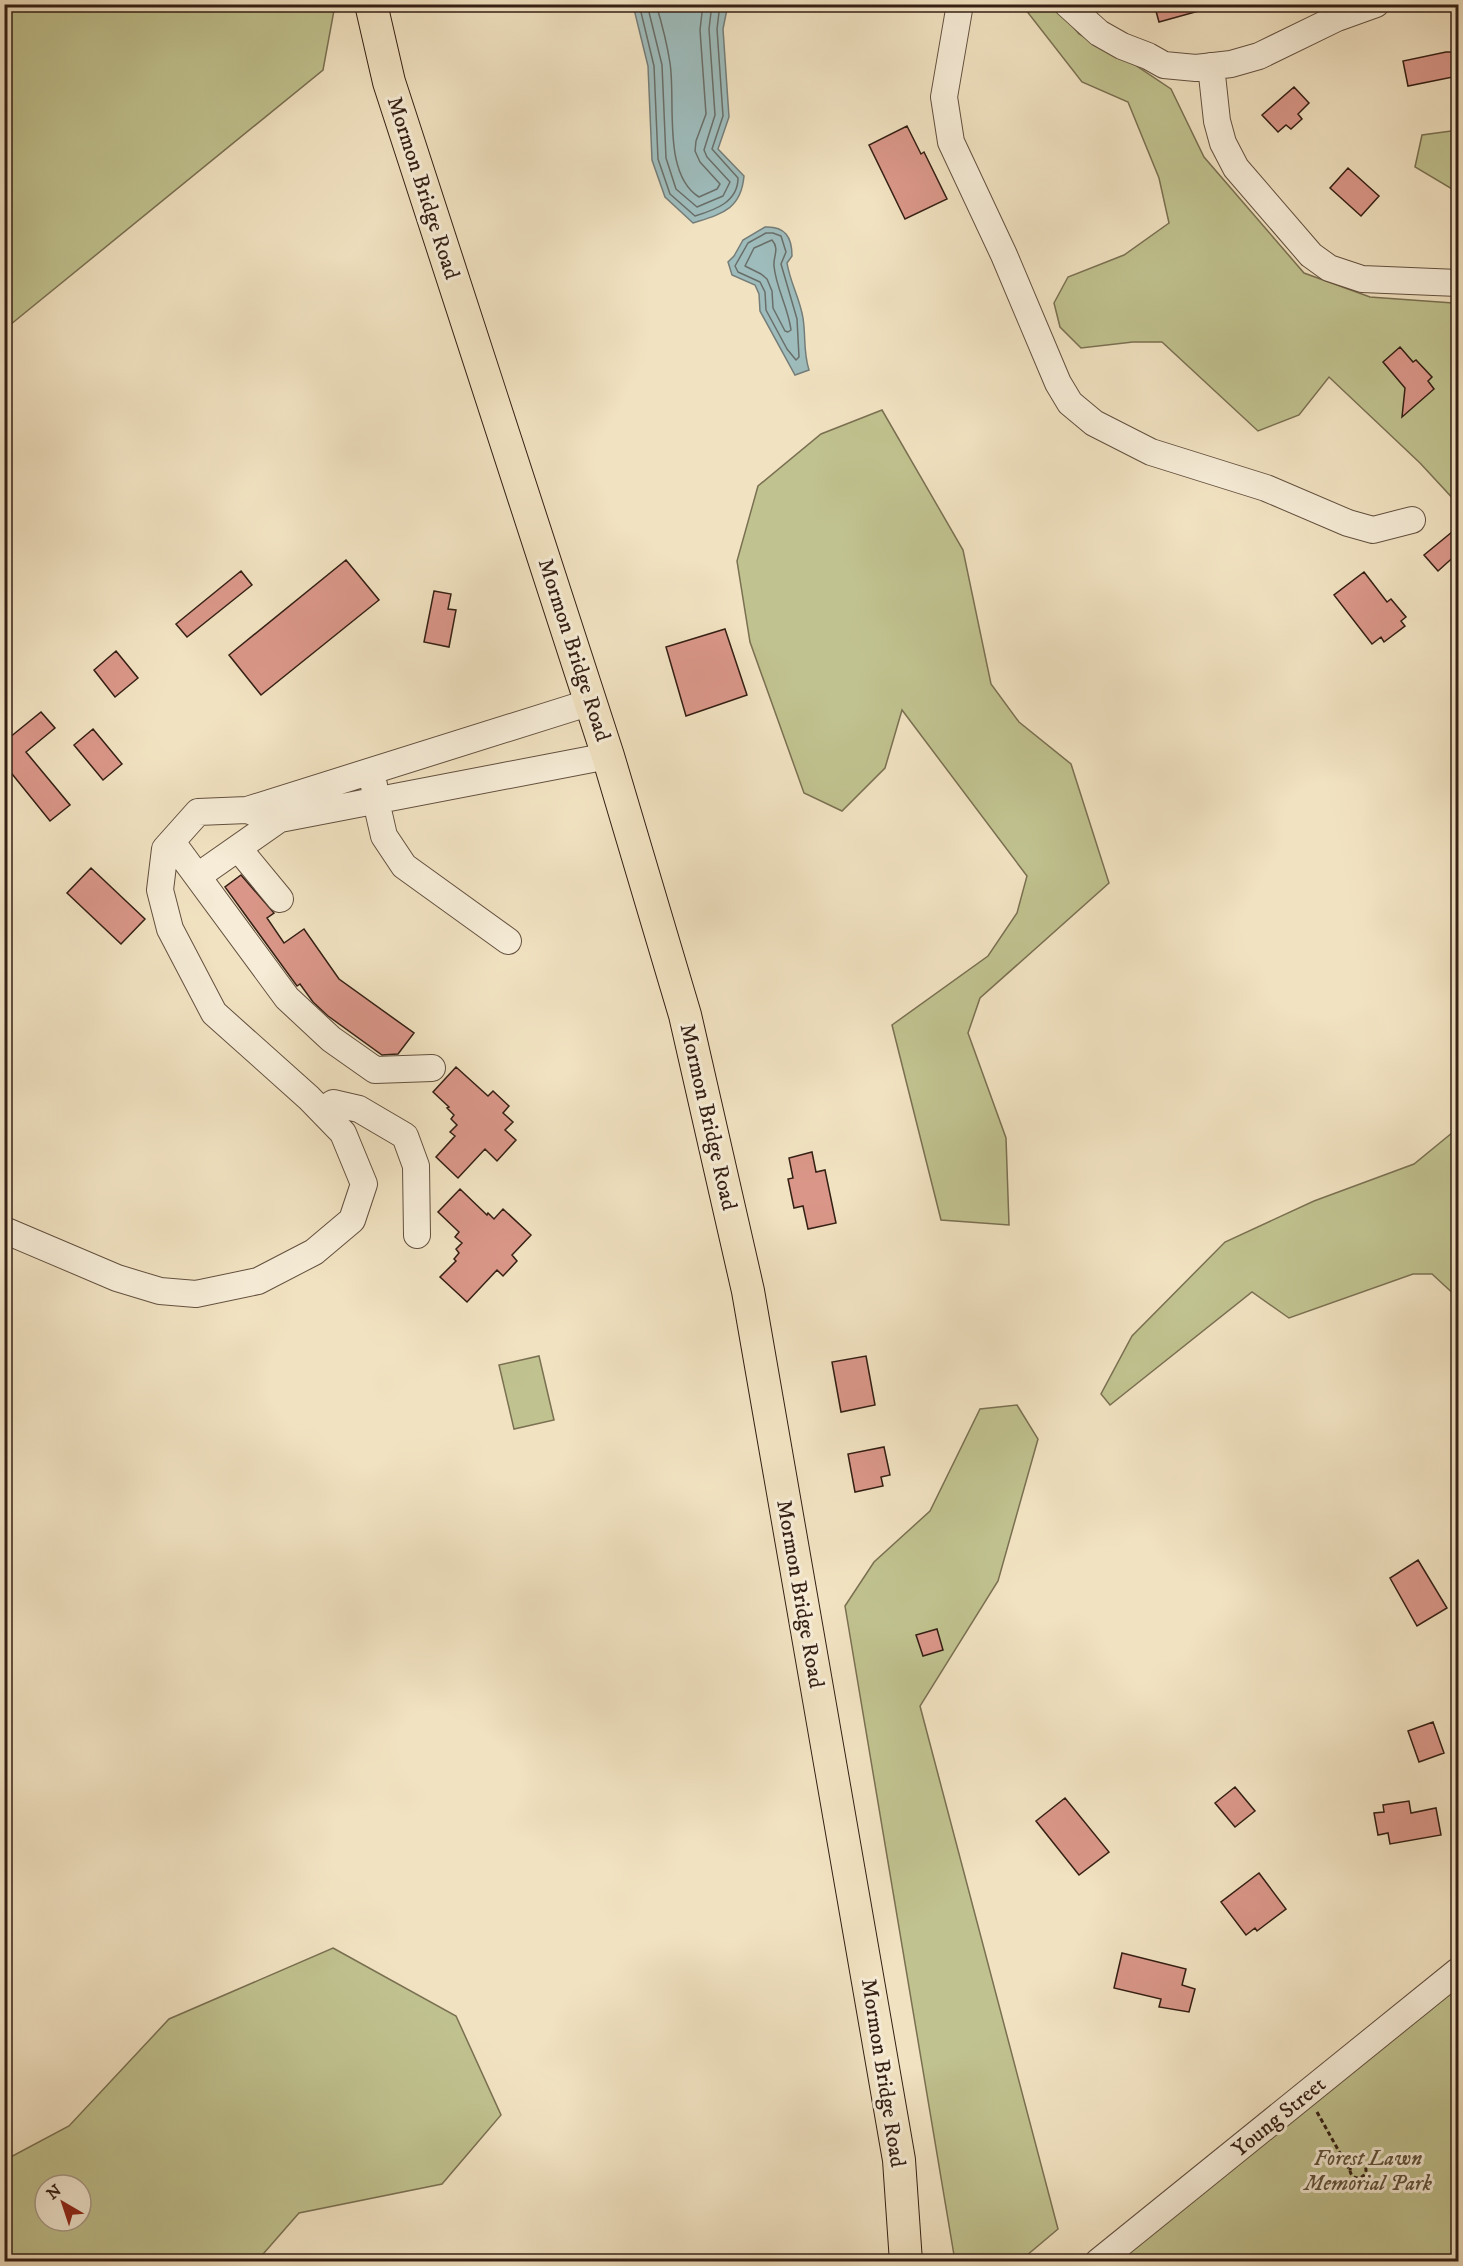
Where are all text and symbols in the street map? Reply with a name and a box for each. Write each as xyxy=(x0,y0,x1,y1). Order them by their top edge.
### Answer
street label: Mormon Bridge Road xyxy=(381,93,465,283)
street label: Mormon Bridge Road xyxy=(532,555,616,745)
street label: Mormon Bridge Road xyxy=(673,1021,743,1213)
street label: Mormon Bridge Road xyxy=(770,1498,830,1690)
street label: Mormon Bridge Road xyxy=(855,1977,911,2169)
street label: Young Street xyxy=(1227,2071,1331,2163)
park label: Forest Lawn Memorial Park xyxy=(1302,2145,1433,2197)
north arrow xyxy=(33,2173,93,2233)
text: N xyxy=(43,2180,66,2204)

